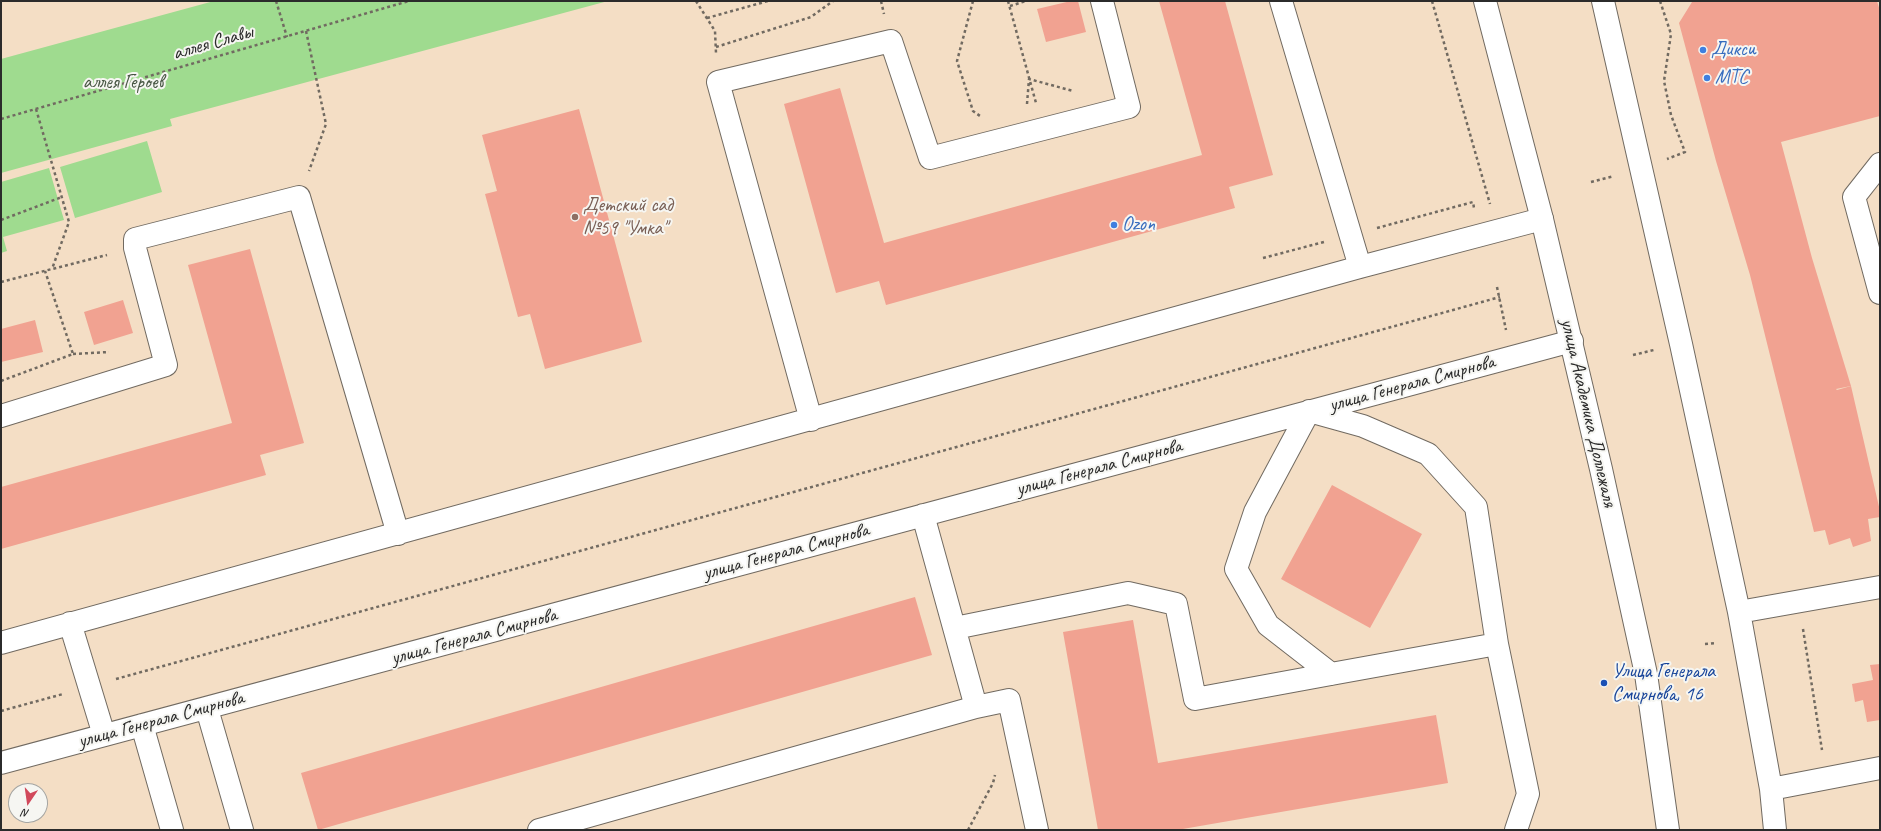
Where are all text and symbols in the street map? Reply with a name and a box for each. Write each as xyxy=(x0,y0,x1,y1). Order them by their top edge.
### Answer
street label: аллея Славы xyxy=(170,20,256,66)
place label: Дикси xyxy=(1711,38,1756,62)
marker: Дикси xyxy=(1698,45,1708,55)
place label: МТС xyxy=(1715,66,1748,90)
park label: аллея Героев xyxy=(83,71,163,95)
marker: МТС xyxy=(1702,73,1712,83)
place label: Детский сад №59 "Умка" xyxy=(583,194,673,241)
marker: Детский сад №59 "Умка" xyxy=(570,212,580,222)
place label: Ozon xyxy=(1122,213,1155,237)
marker: Ozon xyxy=(1109,220,1119,230)
street label: улица Академика Доллежаля xyxy=(1555,316,1621,510)
street label: улица Генерала Смирнова xyxy=(1326,350,1498,418)
street label: улица Генерала Смирнова xyxy=(1013,434,1185,502)
street label: улица Генерала Смирнова xyxy=(700,518,872,586)
street label: улица Генерала Смирнова xyxy=(388,603,560,671)
place label: Улица Генерала Смирнова, 16 xyxy=(1612,660,1715,707)
marker: Улица Генерала Смирнова, 16 xyxy=(1599,678,1609,688)
street label: улица Генерала Смирнова xyxy=(75,686,247,754)
north arrow xyxy=(8,783,48,823)
text: N xyxy=(21,806,30,821)

